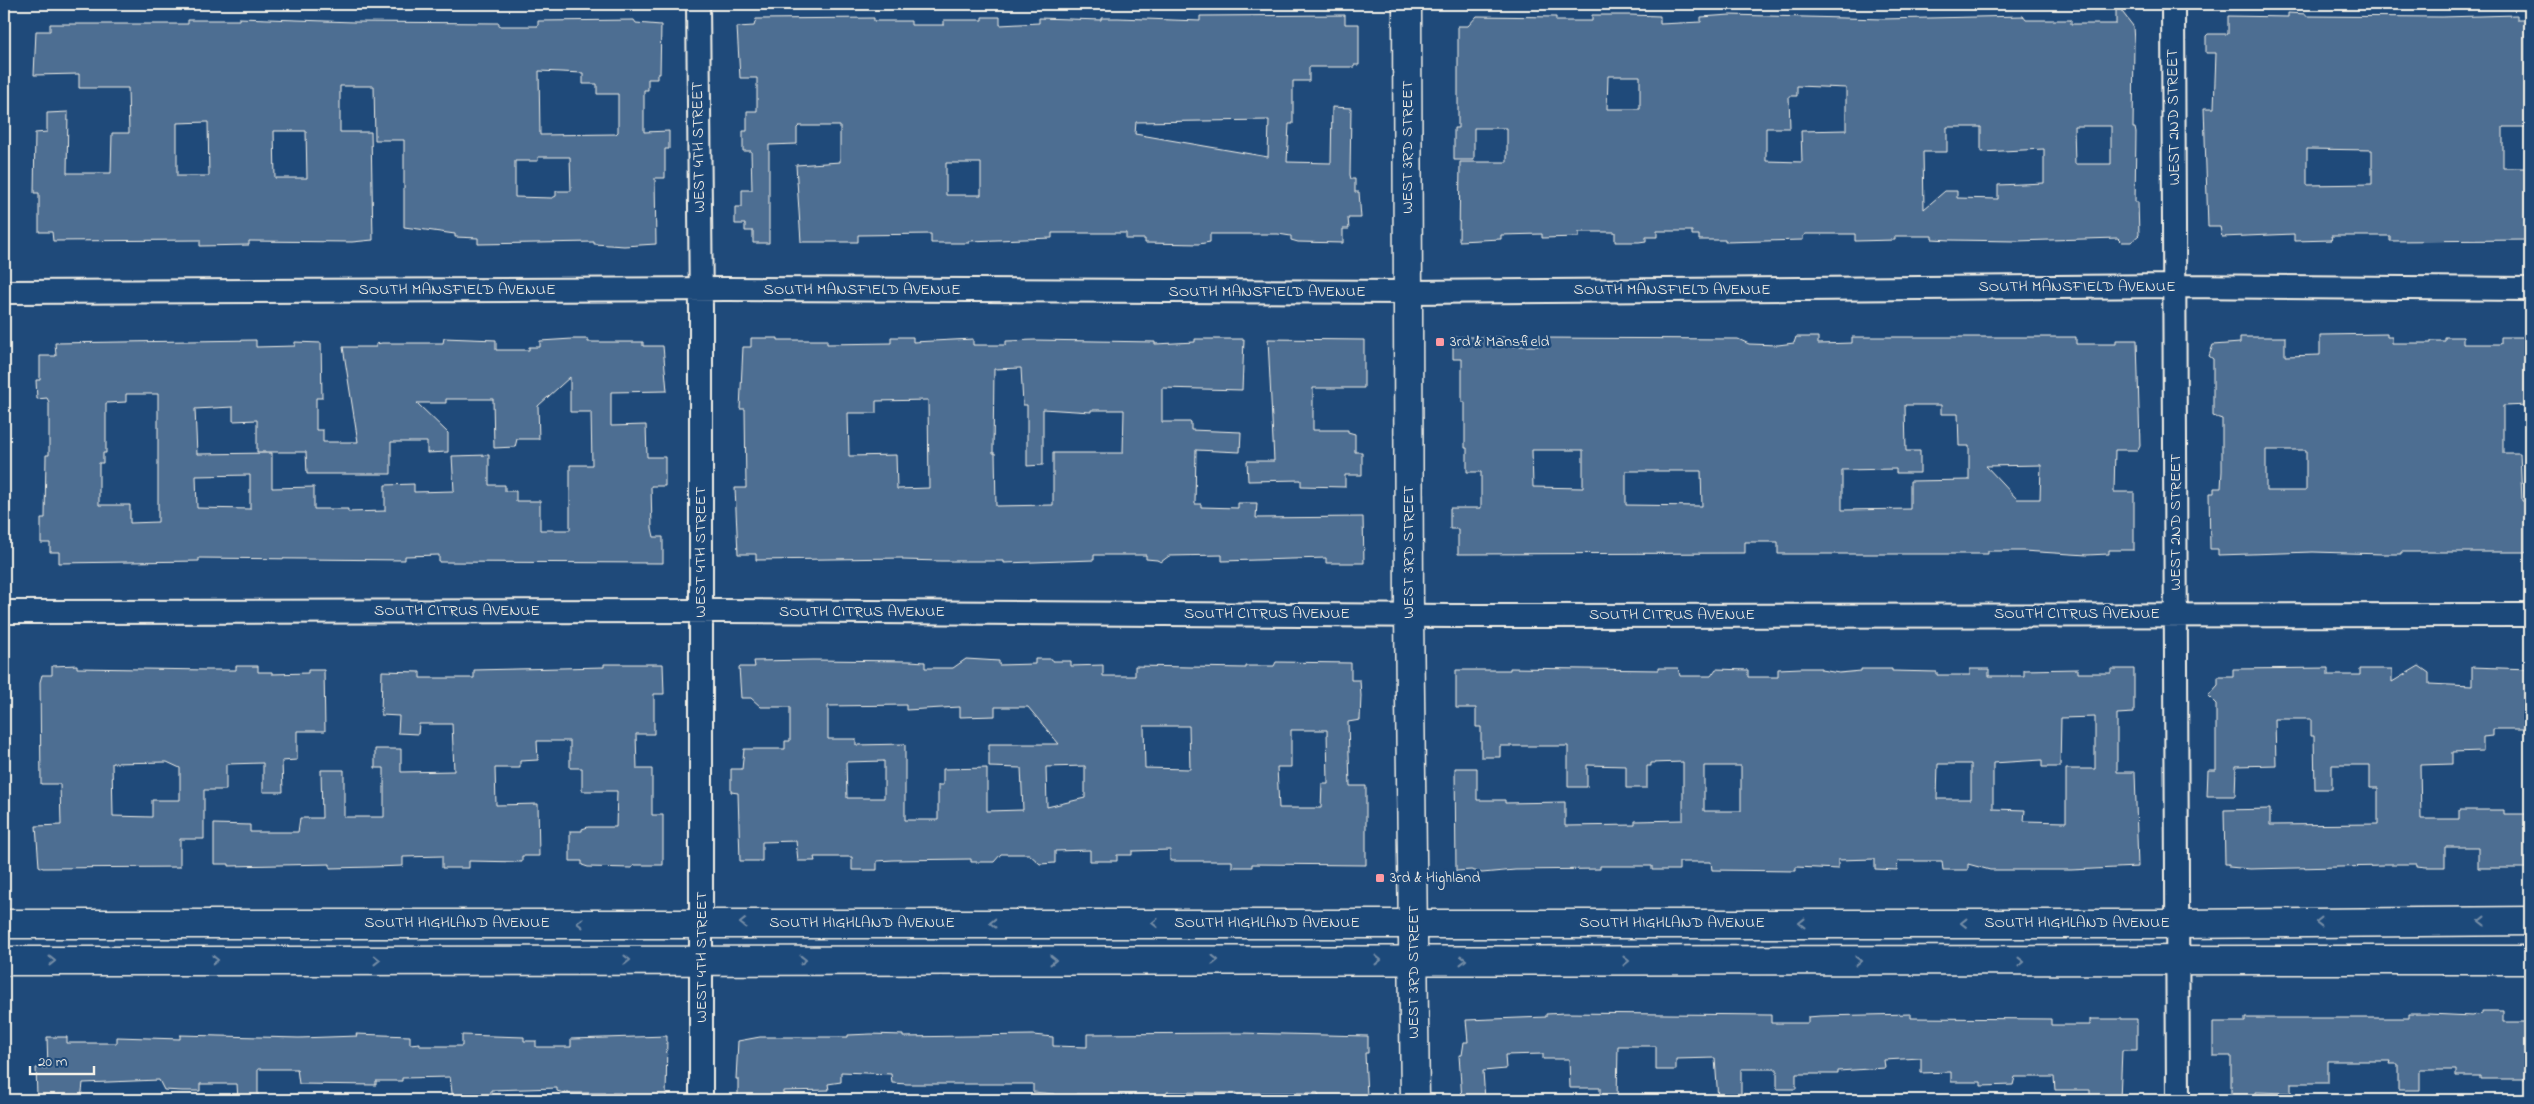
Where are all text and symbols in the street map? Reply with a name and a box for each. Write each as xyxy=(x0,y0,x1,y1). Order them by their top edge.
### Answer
street label: WEST 2ND STREET xyxy=(2161,48,2187,186)
street label: WEST 3RD STREET xyxy=(1396,80,1420,214)
street label: WEST 4TH STREET xyxy=(686,81,712,213)
street label: SOUTH MANSFIELD AVENUE xyxy=(1978,275,2176,299)
street label: SOUTH MANSFIELD AVENUE xyxy=(358,278,556,302)
street label: SOUTH MANSFIELD AVENUE xyxy=(763,278,961,302)
street label: SOUTH MANSFIELD AVENUE xyxy=(1573,278,1771,302)
street label: SOUTH MANSFIELD AVENUE xyxy=(1168,280,1366,304)
place label: 3rd & Mansfield xyxy=(1450,330,1549,354)
marker: 3rd & Mansfield xyxy=(1434,336,1446,348)
street label: WEST 2ND STREET xyxy=(2164,454,2188,590)
street label: WEST 3RD STREET xyxy=(1397,485,1421,619)
street label: WEST 4TH STREET xyxy=(689,486,713,618)
street label: SOUTH CITRUS AVENUE xyxy=(374,599,540,623)
street label: SOUTH CITRUS AVENUE xyxy=(779,600,945,624)
street label: SOUTH CITRUS AVENUE xyxy=(1184,602,1350,626)
street label: SOUTH CITRUS AVENUE xyxy=(1994,602,2160,626)
street label: SOUTH CITRUS AVENUE xyxy=(1589,603,1755,627)
place label: 3rd & Highland xyxy=(1390,866,1480,890)
marker: 3rd & Highland xyxy=(1374,872,1386,884)
street label: WEST 4TH STREET xyxy=(690,891,714,1023)
street label: WEST 3RD STREET xyxy=(1402,905,1426,1039)
street label: SOUTH HIGHLAND AVENUE xyxy=(364,911,550,935)
street label: SOUTH HIGHLAND AVENUE xyxy=(769,911,955,935)
street label: SOUTH HIGHLAND AVENUE xyxy=(1174,911,1360,935)
street label: SOUTH HIGHLAND AVENUE xyxy=(1579,911,1765,935)
street label: SOUTH HIGHLAND AVENUE xyxy=(1984,911,2170,935)
one-way arrow xyxy=(2477,916,2485,926)
one-way arrow xyxy=(2315,917,2323,928)
one-way arrow xyxy=(576,918,584,928)
one-way arrow xyxy=(738,918,746,928)
one-way arrow xyxy=(988,918,996,928)
one-way arrow xyxy=(1151,918,1158,928)
one-way arrow xyxy=(1797,918,1805,928)
one-way arrow xyxy=(1960,918,1968,928)
one-way arrow xyxy=(212,955,219,965)
one-way arrow xyxy=(374,955,382,965)
one-way arrow xyxy=(624,955,632,965)
one-way arrow xyxy=(799,955,807,965)
one-way arrow xyxy=(1049,955,1057,965)
one-way arrow xyxy=(1212,955,1219,965)
one-way arrow xyxy=(1374,955,1382,965)
one-way arrow xyxy=(1460,955,1468,965)
one-way arrow xyxy=(49,956,57,966)
one-way arrow xyxy=(1622,956,1630,966)
one-way arrow xyxy=(1855,956,1863,966)
one-way arrow xyxy=(2018,957,2025,967)
scale bar xyxy=(30,1044,94,1076)
text: 20 m xyxy=(38,1051,68,1073)

